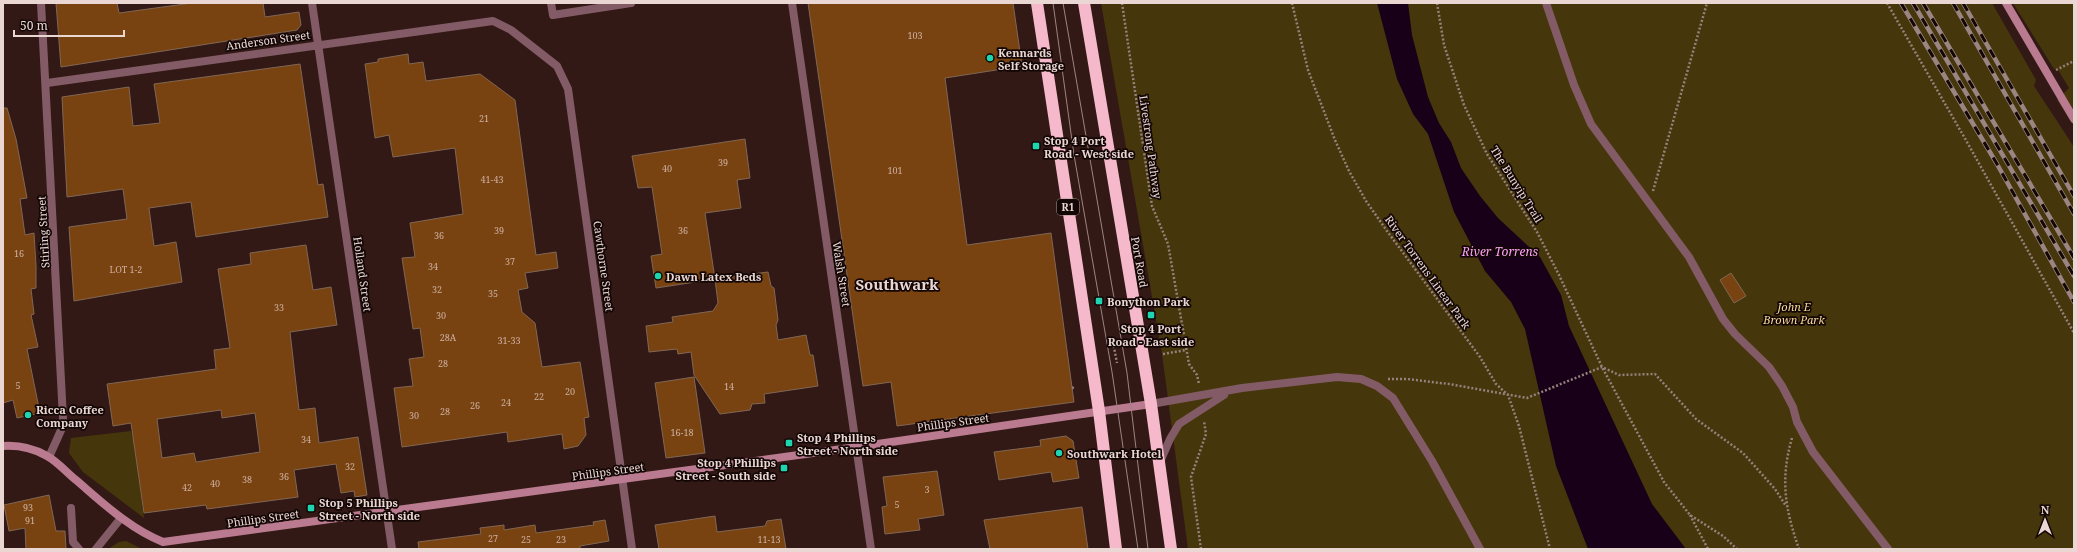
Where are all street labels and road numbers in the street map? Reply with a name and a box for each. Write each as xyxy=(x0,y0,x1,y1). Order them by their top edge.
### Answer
street label: Anderson Street xyxy=(225,27,311,53)
street label: Livestrong Pathway xyxy=(1136,94,1166,200)
street label: The Bunyip Trail xyxy=(1487,143,1547,226)
street label: Stirling Street xyxy=(34,196,52,268)
road number: R1 xyxy=(1057,199,1079,215)
street label: River Torrens Linear Park xyxy=(1382,212,1475,332)
street label: Cawthorne Street xyxy=(590,220,618,312)
street label: Port Road xyxy=(1128,235,1152,289)
street label: Holland Street xyxy=(350,236,376,313)
street label: Walsh Street xyxy=(829,240,855,308)
street label: Phillips Street xyxy=(916,409,990,434)
street label: Phillips Street xyxy=(571,458,645,483)
street label: Phillips Street xyxy=(226,505,300,530)

